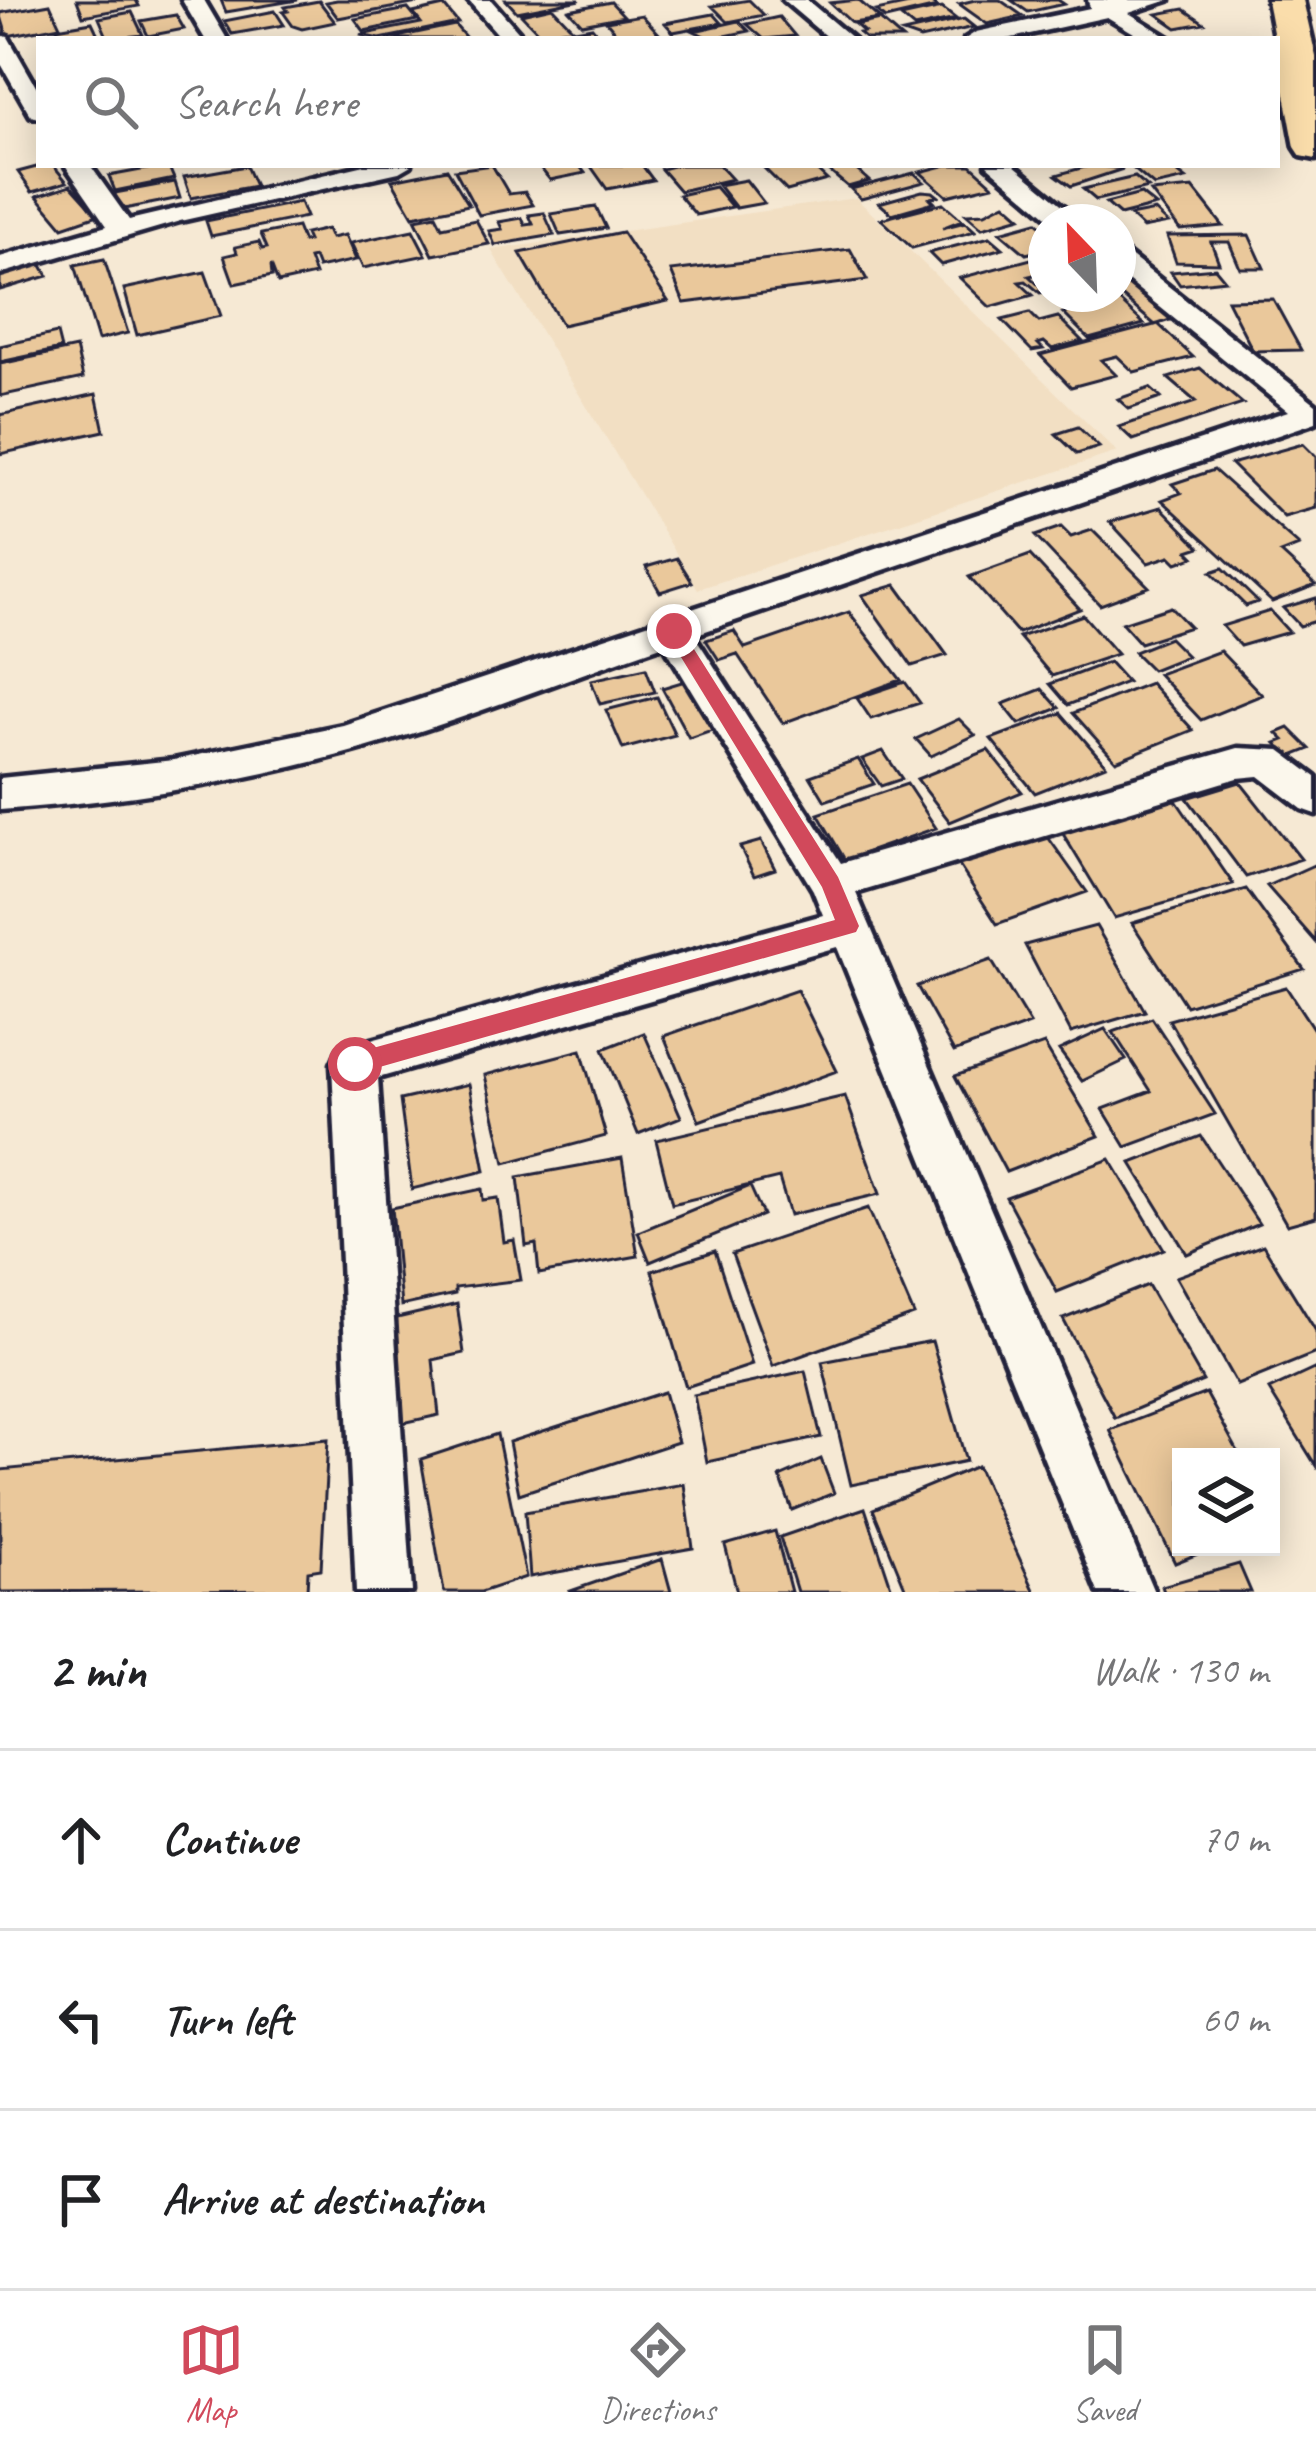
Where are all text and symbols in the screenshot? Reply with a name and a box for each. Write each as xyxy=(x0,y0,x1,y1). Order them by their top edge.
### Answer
search box xyxy=(36,36,1280,168)
icon: search xyxy=(78,69,144,135)
text: Search here xyxy=(174,74,357,131)
north arrow xyxy=(1028,204,1136,312)
route end xyxy=(647,604,701,658)
route start xyxy=(328,1037,382,1091)
map controls xyxy=(1172,1448,1280,1556)
button: layers xyxy=(1172,1448,1280,1556)
text: 2 min xyxy=(48,1638,146,1702)
text: Walk · 130 m xyxy=(1092,1646,1268,1695)
icon: ahead xyxy=(48,1807,114,1873)
text: Continue xyxy=(162,1811,296,1868)
text: 70 m xyxy=(1202,1815,1268,1864)
icon: left xyxy=(48,1987,114,2053)
text: Turn left xyxy=(162,1991,292,2048)
text: 60 m xyxy=(1202,1995,1268,2044)
icon: arrive xyxy=(48,2167,114,2233)
text: Arrive at destination xyxy=(162,2171,484,2228)
tab: Map xyxy=(178,2317,244,2431)
tab: Directions xyxy=(601,2317,715,2431)
tab: Saved xyxy=(1072,2317,1138,2431)

